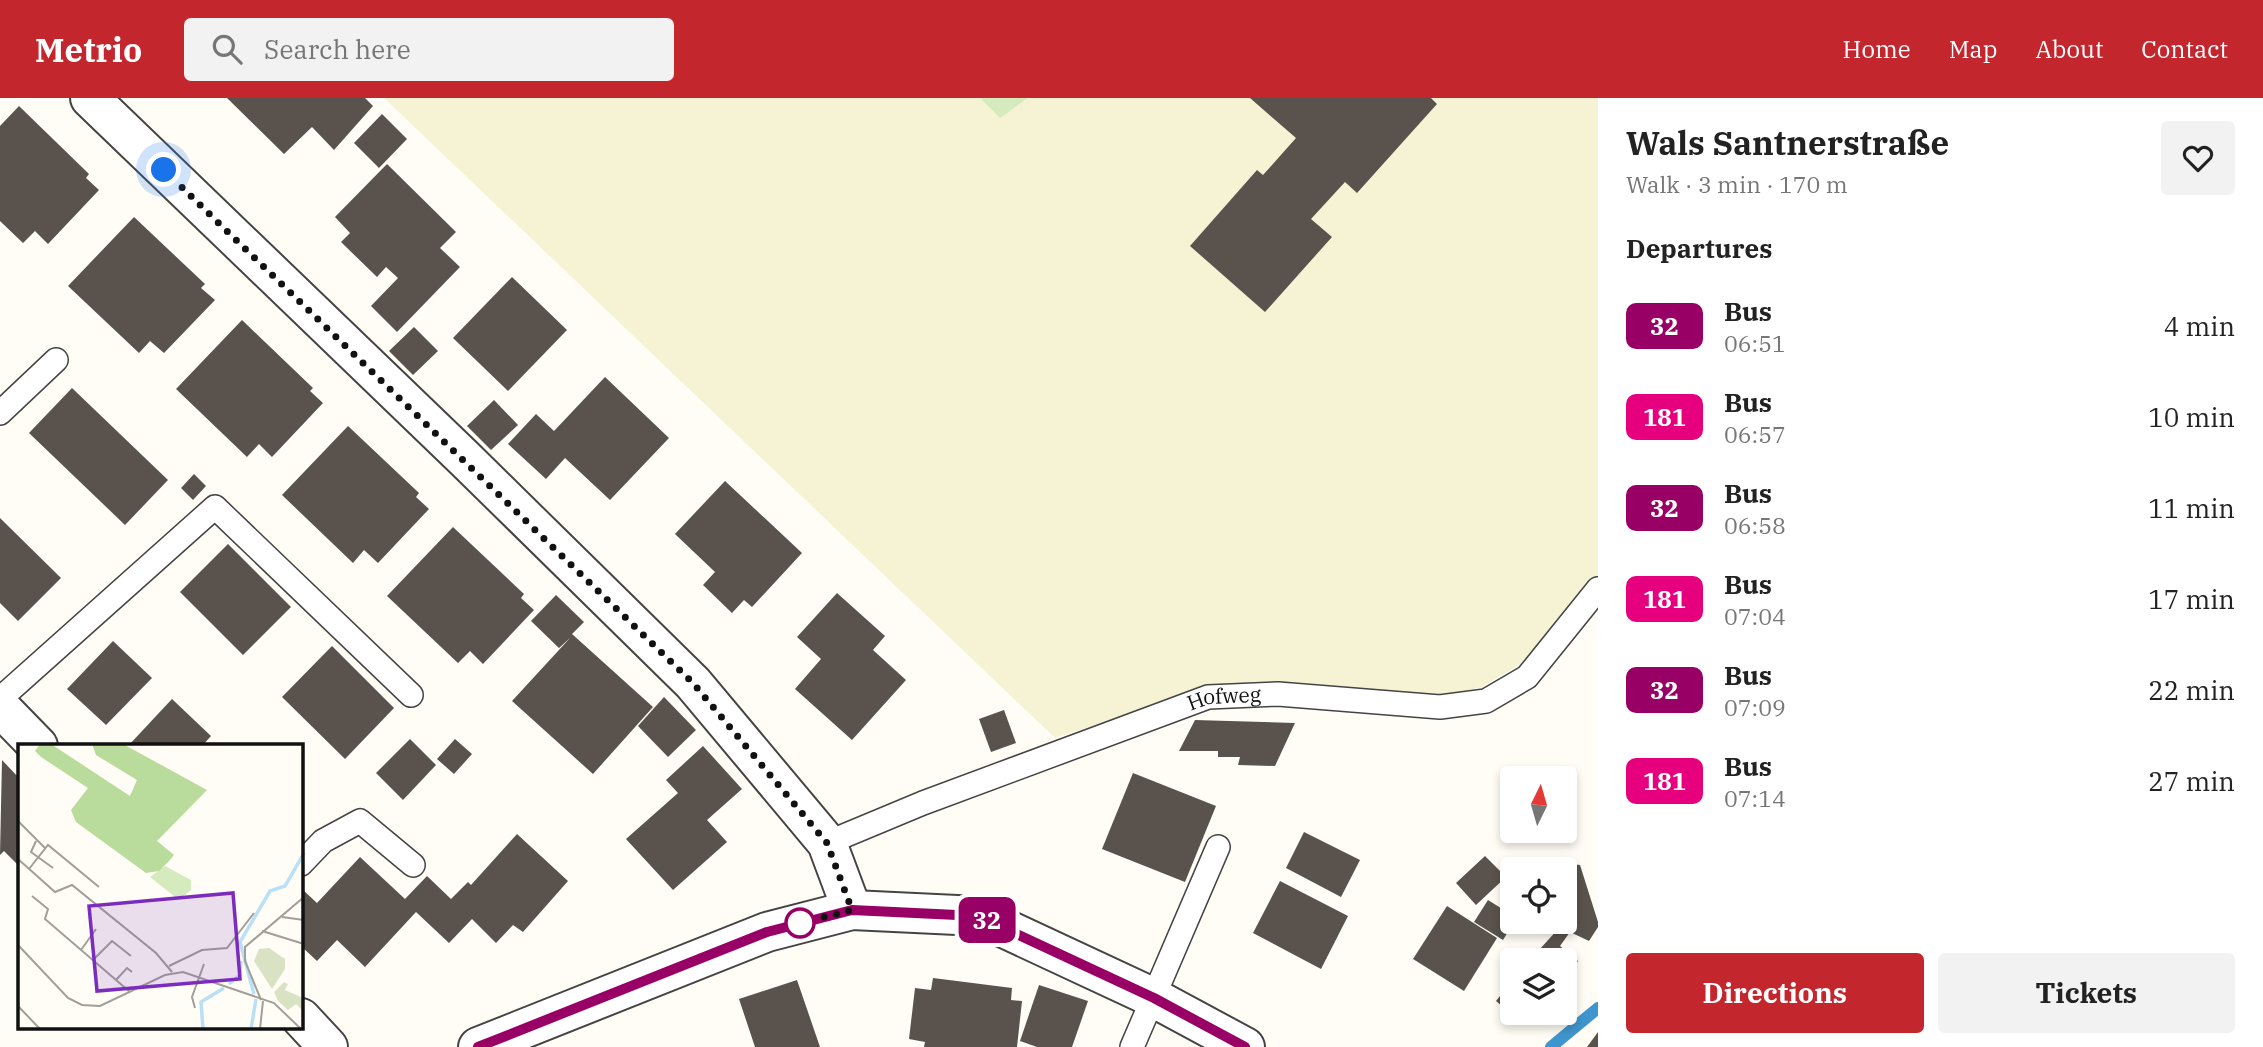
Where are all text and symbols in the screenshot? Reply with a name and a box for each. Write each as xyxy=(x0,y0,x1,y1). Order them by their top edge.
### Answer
search box xyxy=(184,18,674,81)
text: Metrio xyxy=(35,28,142,71)
icon: search xyxy=(208,30,246,68)
text: Search here xyxy=(264,32,411,66)
text: Home xyxy=(1843,33,1911,65)
text: Map xyxy=(1949,33,1997,65)
text: About xyxy=(2035,33,2103,65)
text: Contact xyxy=(2141,33,2228,65)
text: Wals Santnerstraße xyxy=(1626,121,1949,164)
button: heart xyxy=(2161,121,2235,195)
your location xyxy=(146,152,181,187)
text: Walk · 3 min · 170 m xyxy=(1626,169,1848,199)
text: Departures xyxy=(1626,231,1772,265)
text: Bus xyxy=(1724,294,1772,328)
text: 4 min xyxy=(2164,309,2235,343)
text: 32 xyxy=(1650,310,1679,342)
text: 06:51 xyxy=(1724,328,1786,358)
text: Bus xyxy=(1724,385,1772,419)
text: 10 min xyxy=(2148,400,2235,434)
text: 181 xyxy=(1643,401,1686,433)
text: 06:57 xyxy=(1724,419,1786,449)
text: Bus xyxy=(1724,476,1772,510)
text: 11 min xyxy=(2148,491,2235,525)
text: 32 xyxy=(1650,492,1679,524)
text: 06:58 xyxy=(1724,510,1786,540)
text: Bus xyxy=(1724,567,1772,601)
text: 17 min xyxy=(2148,582,2235,616)
text: 181 xyxy=(1643,583,1686,615)
text: 07:04 xyxy=(1724,601,1786,631)
text: Bus xyxy=(1724,658,1772,692)
text: 22 min xyxy=(2148,673,2235,707)
text: 32 xyxy=(1650,674,1679,706)
street label: Hofweg xyxy=(1183,680,1262,717)
text: 07:09 xyxy=(1724,692,1786,722)
inset map xyxy=(18,744,303,1030)
text: Bus xyxy=(1724,749,1772,783)
text: 27 min xyxy=(2148,764,2235,798)
text: 181 xyxy=(1643,765,1686,797)
north arrow xyxy=(1500,766,1577,844)
map controls xyxy=(1500,766,1577,1025)
text: 07:14 xyxy=(1724,783,1786,813)
button: locate xyxy=(1500,857,1577,934)
line badge: 32 xyxy=(956,897,1018,943)
text: 32 xyxy=(973,904,1001,936)
unlabelled marker xyxy=(785,908,815,938)
button: layers xyxy=(1500,948,1577,1025)
button: Directions xyxy=(1626,953,1924,1033)
button: Tickets xyxy=(1938,953,2235,1033)

